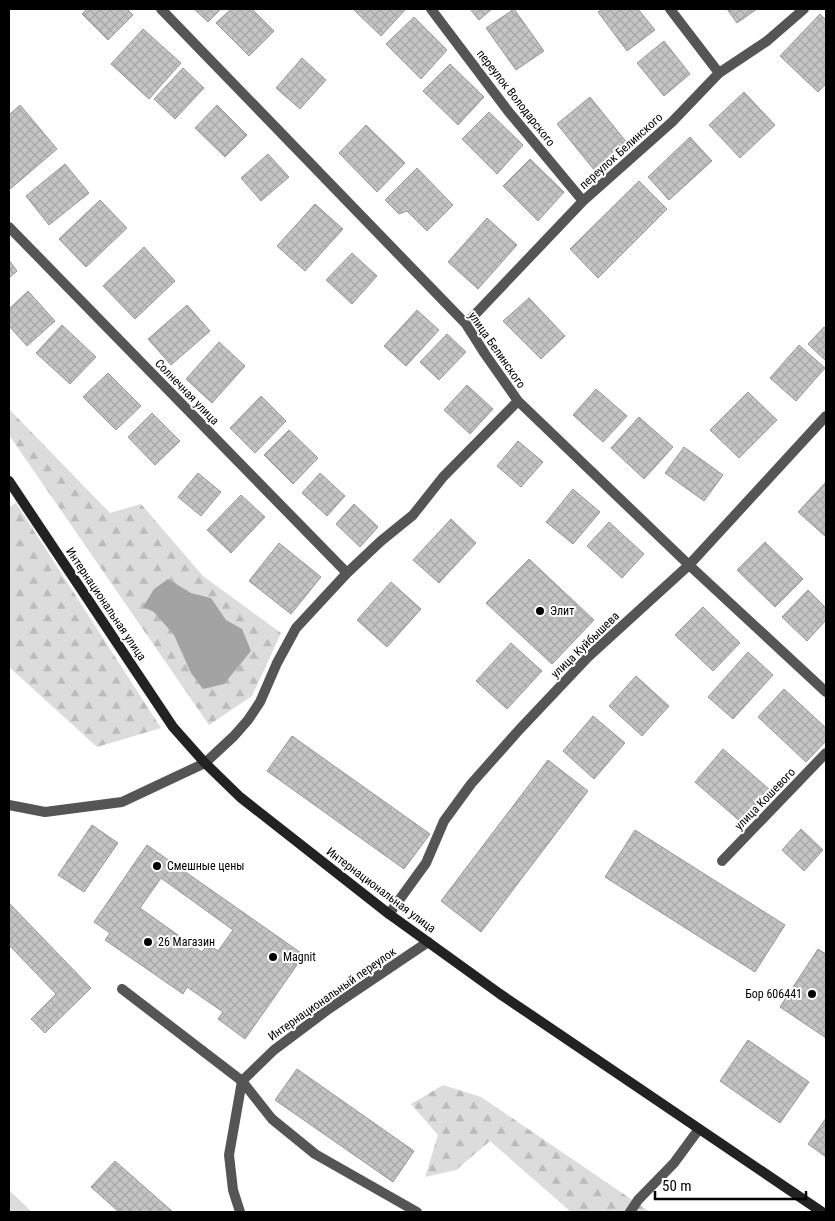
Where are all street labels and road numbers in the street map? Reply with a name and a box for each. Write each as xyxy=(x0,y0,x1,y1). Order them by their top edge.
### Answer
street label: переулок Володарского xyxy=(474,47,558,149)
street label: переулок Белинского xyxy=(577,110,665,192)
street label: улица Белинского xyxy=(465,309,529,391)
street label: Солнечная улица xyxy=(152,356,222,428)
street label: Интернациональная улица xyxy=(63,545,149,663)
street label: улица Куйбышева xyxy=(548,609,622,681)
street label: улица Кошевого xyxy=(732,765,798,833)
street label: Интернациональная улица xyxy=(324,844,439,936)
street label: Интернациональный переулок xyxy=(265,944,399,1044)

